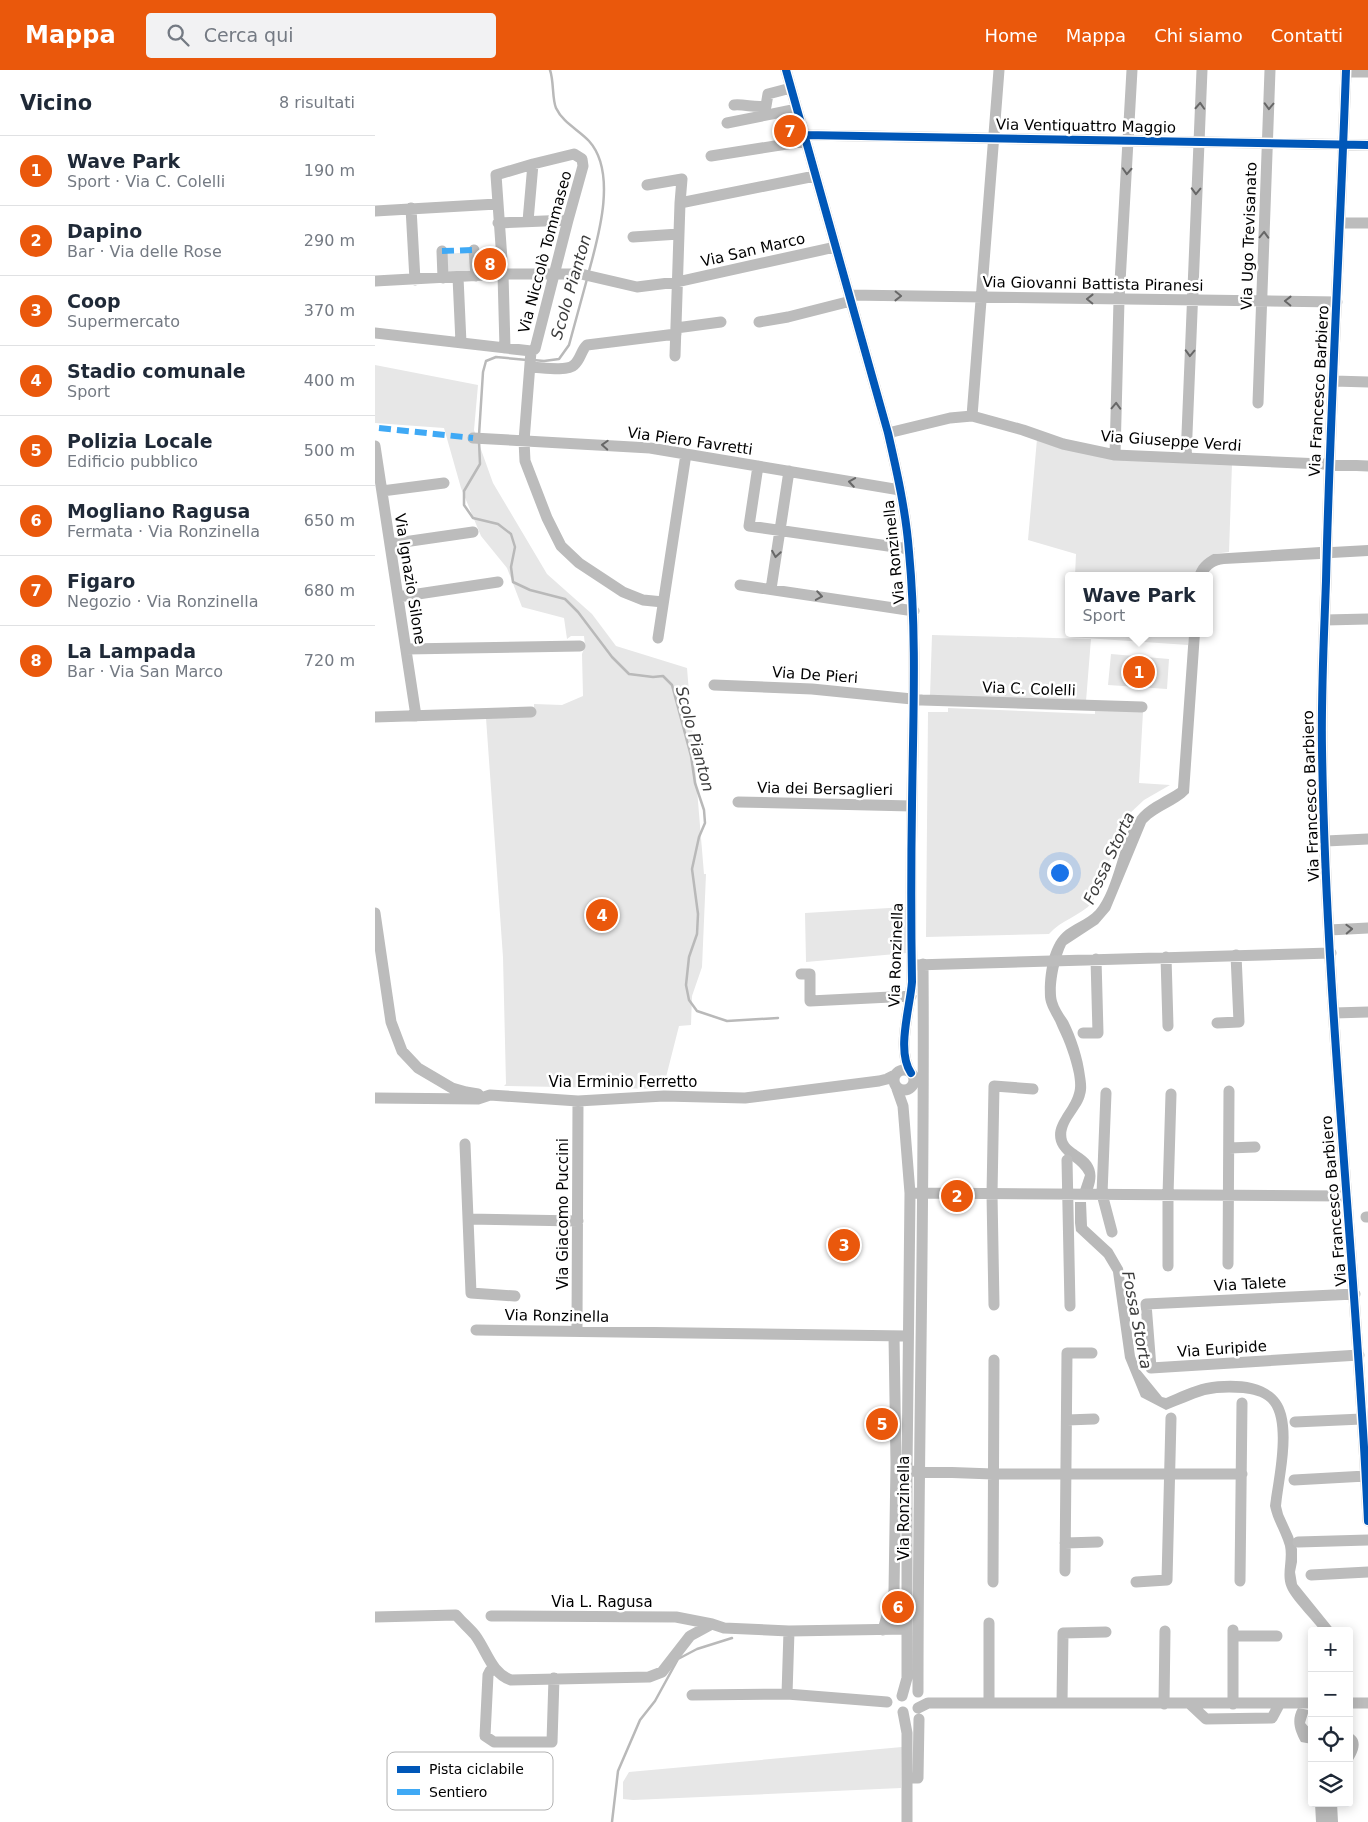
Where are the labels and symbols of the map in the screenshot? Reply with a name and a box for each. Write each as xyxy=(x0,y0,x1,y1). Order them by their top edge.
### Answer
one-way arrow xyxy=(1194,102,1205,110)
one-way arrow xyxy=(1264,103,1274,111)
pin: 7 xyxy=(774,112,806,150)
street label: Via Ventiquattro Maggio xyxy=(996,115,1176,137)
street label: Via Ugo Trevisanato xyxy=(1237,162,1261,310)
one-way arrow xyxy=(1122,167,1133,175)
street label: Via Niccolò Tommaseo xyxy=(515,169,575,335)
one-way arrow xyxy=(1191,187,1201,195)
street label: Via San Marco xyxy=(699,229,807,271)
one-way arrow xyxy=(1259,230,1270,238)
water label: Scolo Pianton xyxy=(547,232,595,342)
pin: 8 xyxy=(474,245,506,283)
street label: Via Giovanni Battista Piranesi xyxy=(982,273,1204,295)
one-way arrow xyxy=(894,291,902,301)
one-way arrow xyxy=(1086,294,1094,304)
one-way arrow xyxy=(1284,296,1292,306)
street label: Via Francesco Barbiero xyxy=(1306,305,1332,477)
one-way arrow xyxy=(1185,350,1195,357)
one-way arrow xyxy=(1111,402,1121,410)
street label: Via Piero Favretti xyxy=(626,423,754,459)
street label: Via Giuseppe Verdi xyxy=(1100,427,1242,455)
one-way arrow xyxy=(601,440,609,451)
one-way arrow xyxy=(848,477,857,487)
street label: Via Ronzinella xyxy=(880,499,908,605)
street label: Via Ignazio Silone xyxy=(391,512,429,646)
one-way arrow xyxy=(772,550,782,559)
one-way arrow xyxy=(815,591,823,601)
pin: 1 xyxy=(1123,653,1155,691)
street label: Via De Pieri xyxy=(771,663,859,687)
street label: Via C. Colelli xyxy=(982,678,1076,700)
water label: Scolo Pianton xyxy=(672,684,718,794)
street label: Via Francesco Barbiero xyxy=(1299,710,1323,882)
street label: Via dei Bersaglieri xyxy=(757,779,893,799)
water label: Fossa Storta xyxy=(1079,809,1139,907)
your location xyxy=(1047,860,1073,886)
pin: 4 xyxy=(586,896,618,934)
street label: Via Ronzinella xyxy=(885,902,907,1008)
one-way arrow xyxy=(1345,924,1353,934)
street label: Via Erminio Ferretto xyxy=(549,1073,697,1091)
street label: Via Francesco Barbiero xyxy=(1318,1115,1350,1287)
street label: Via Giacomo Puccini xyxy=(554,1138,572,1290)
pin: 2 xyxy=(941,1177,973,1215)
pin: 3 xyxy=(828,1226,860,1264)
water label: Fossa Storta xyxy=(1118,1269,1156,1371)
street label: Via Talete xyxy=(1213,1273,1287,1295)
street label: Via Ronzinella xyxy=(504,1306,610,1326)
street label: Via Euripide xyxy=(1177,1337,1267,1361)
pin: 5 xyxy=(866,1405,898,1443)
street label: Via Ronzinella xyxy=(895,1456,913,1560)
pin: 6 xyxy=(882,1588,914,1626)
street label: Via L. Ragusa xyxy=(551,1593,653,1611)
legend xyxy=(387,1752,553,1810)
text: Pista ciclabile xyxy=(429,1761,524,1777)
text: Sentiero xyxy=(429,1784,487,1800)

